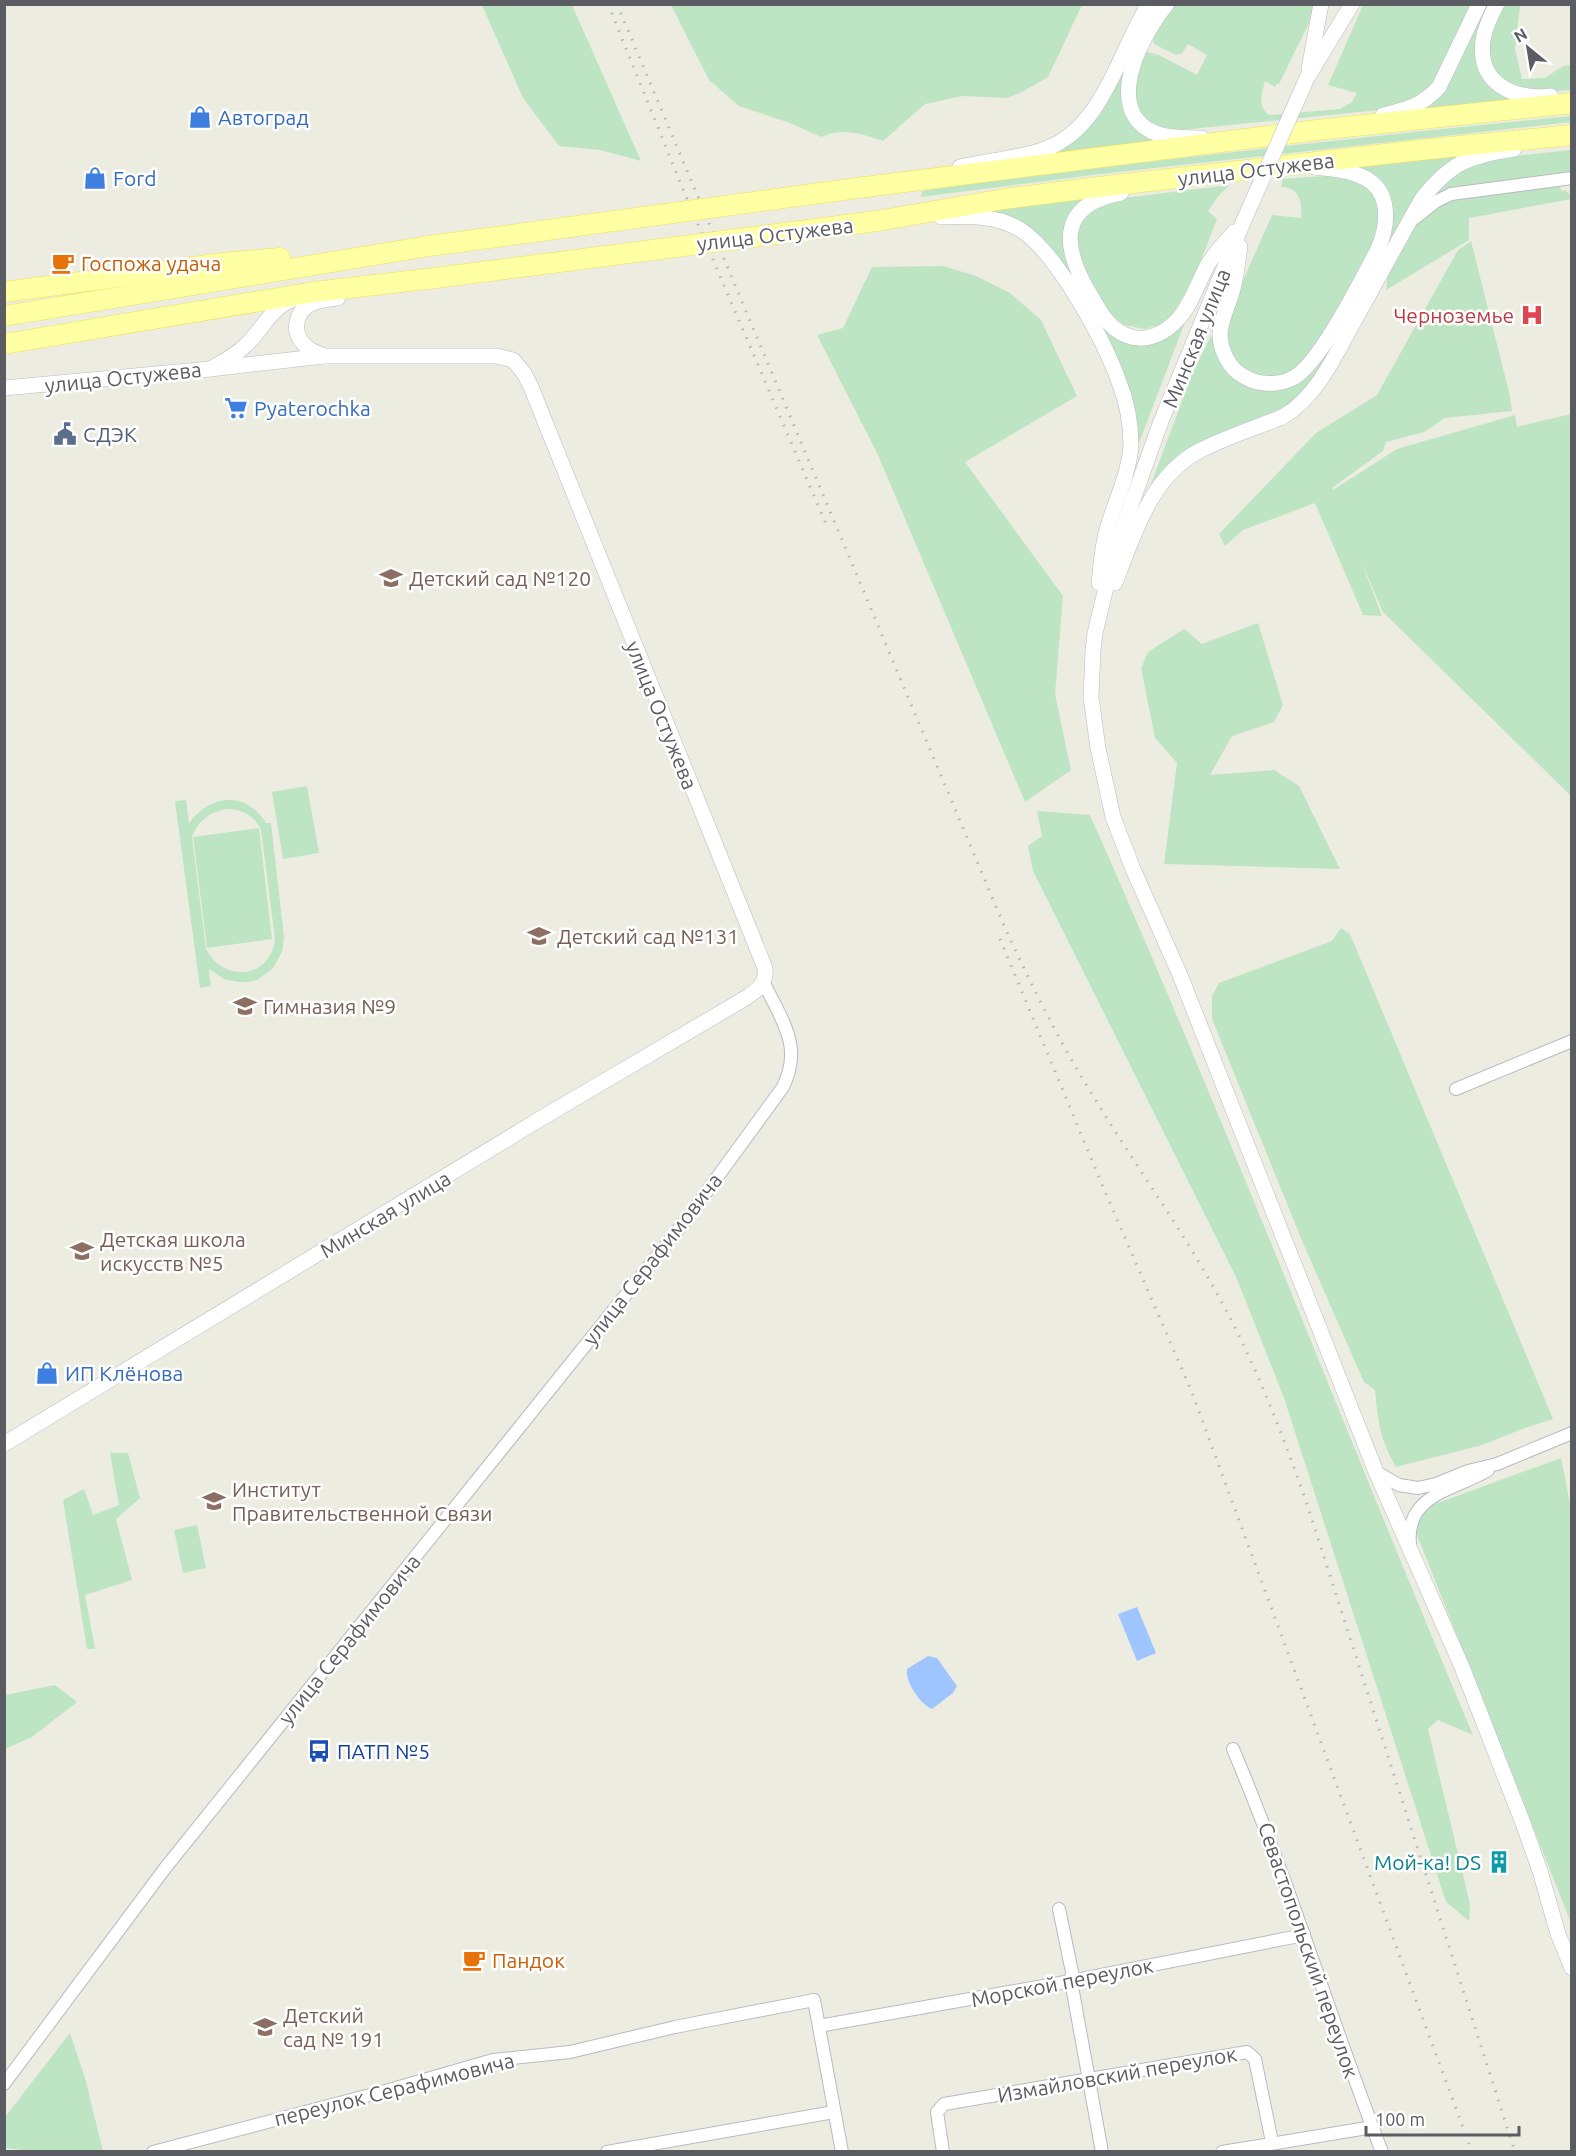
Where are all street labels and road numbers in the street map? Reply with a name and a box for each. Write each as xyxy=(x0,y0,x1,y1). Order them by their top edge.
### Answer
street label: улица Остужева xyxy=(1176,147,1336,191)
street label: улица Остужева xyxy=(695,212,855,256)
street label: Минская улица xyxy=(1157,265,1235,411)
street label: улица Остужева xyxy=(43,357,203,397)
street label: улица Остужева xyxy=(621,637,703,793)
street label: Минская улица xyxy=(315,1166,455,1262)
street label: улица Серафимовича xyxy=(577,1168,727,1350)
street label: улица Серафимовича xyxy=(273,1549,425,1729)
street label: Севастопольский переулок xyxy=(1254,1819,1364,2081)
street label: Морской переулок xyxy=(969,1953,1155,2011)
street label: Измайловский переулок xyxy=(995,2041,1239,2107)
street label: переулок Серафимовича xyxy=(271,2048,517,2130)

